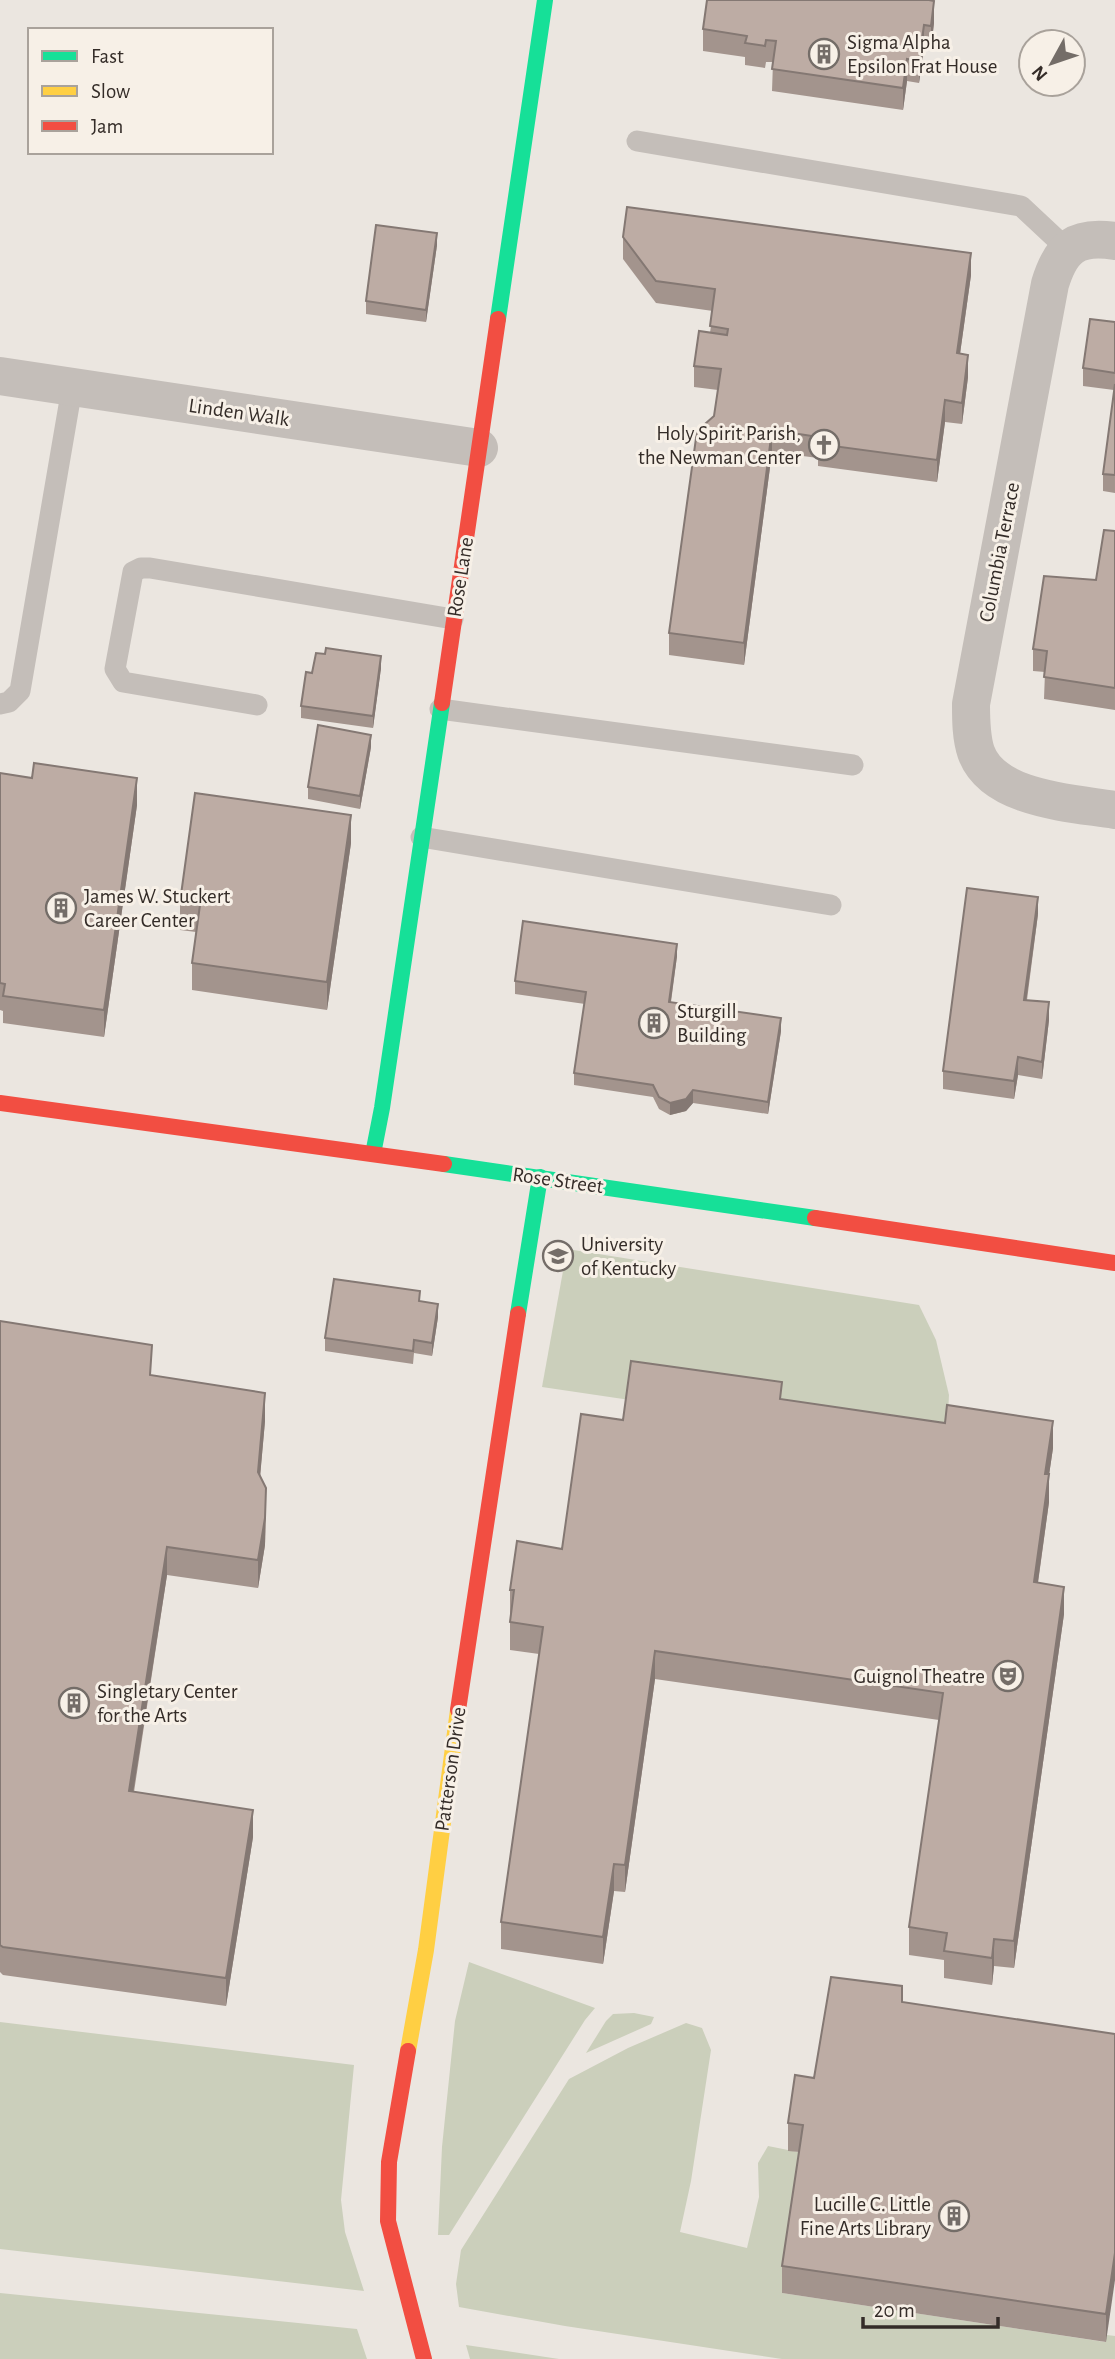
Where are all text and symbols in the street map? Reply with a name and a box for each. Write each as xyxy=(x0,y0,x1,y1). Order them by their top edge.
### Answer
legend xyxy=(28,28,273,154)
north arrow xyxy=(1017,28,1087,98)
place label: Sigma Alpha Epsilon Frat House xyxy=(847,32,997,77)
building icon: Sigma Alpha Epsilon Frat House xyxy=(807,37,841,71)
text: Fast xyxy=(91,46,124,67)
text: N xyxy=(1029,62,1052,84)
text: Slow xyxy=(91,81,130,102)
text: Jam xyxy=(91,116,123,137)
street label: Linden Walk xyxy=(187,395,291,430)
place label: Holy Spirit Parish, the Newman Center xyxy=(638,423,801,468)
church icon: Holy Spirit Parish, the Newman Center xyxy=(807,428,841,462)
street label: Columbia Terrace xyxy=(976,481,1023,624)
street label: Rose Lane xyxy=(444,535,477,619)
place label: James W. Stuckert Career Center xyxy=(84,886,231,931)
building icon: James W. Stuckert Career Center xyxy=(44,891,78,925)
place label: Sturgill Building xyxy=(677,1001,747,1046)
building icon: Sturgill Building xyxy=(637,1006,671,1040)
street label: Rose Street xyxy=(511,1164,605,1197)
place label: University of Kentucky xyxy=(581,1234,676,1279)
school or university icon: University of Kentucky xyxy=(541,1239,575,1273)
theatre icon: Guignol Theatre xyxy=(991,1659,1025,1693)
place label: Guignol Theatre xyxy=(853,1666,985,1687)
place label: Singletary Center for the Arts xyxy=(97,1681,238,1726)
building icon: Singletary Center for the Arts xyxy=(57,1686,91,1720)
street label: Patterson Drive xyxy=(431,1705,470,1833)
place label: Lucille C. Little Fine Arts Library xyxy=(800,2194,931,2239)
building icon: Lucille C. Little Fine Arts Library xyxy=(937,2199,971,2233)
scale bar xyxy=(863,2286,998,2330)
text: 20 m xyxy=(874,2300,915,2321)

